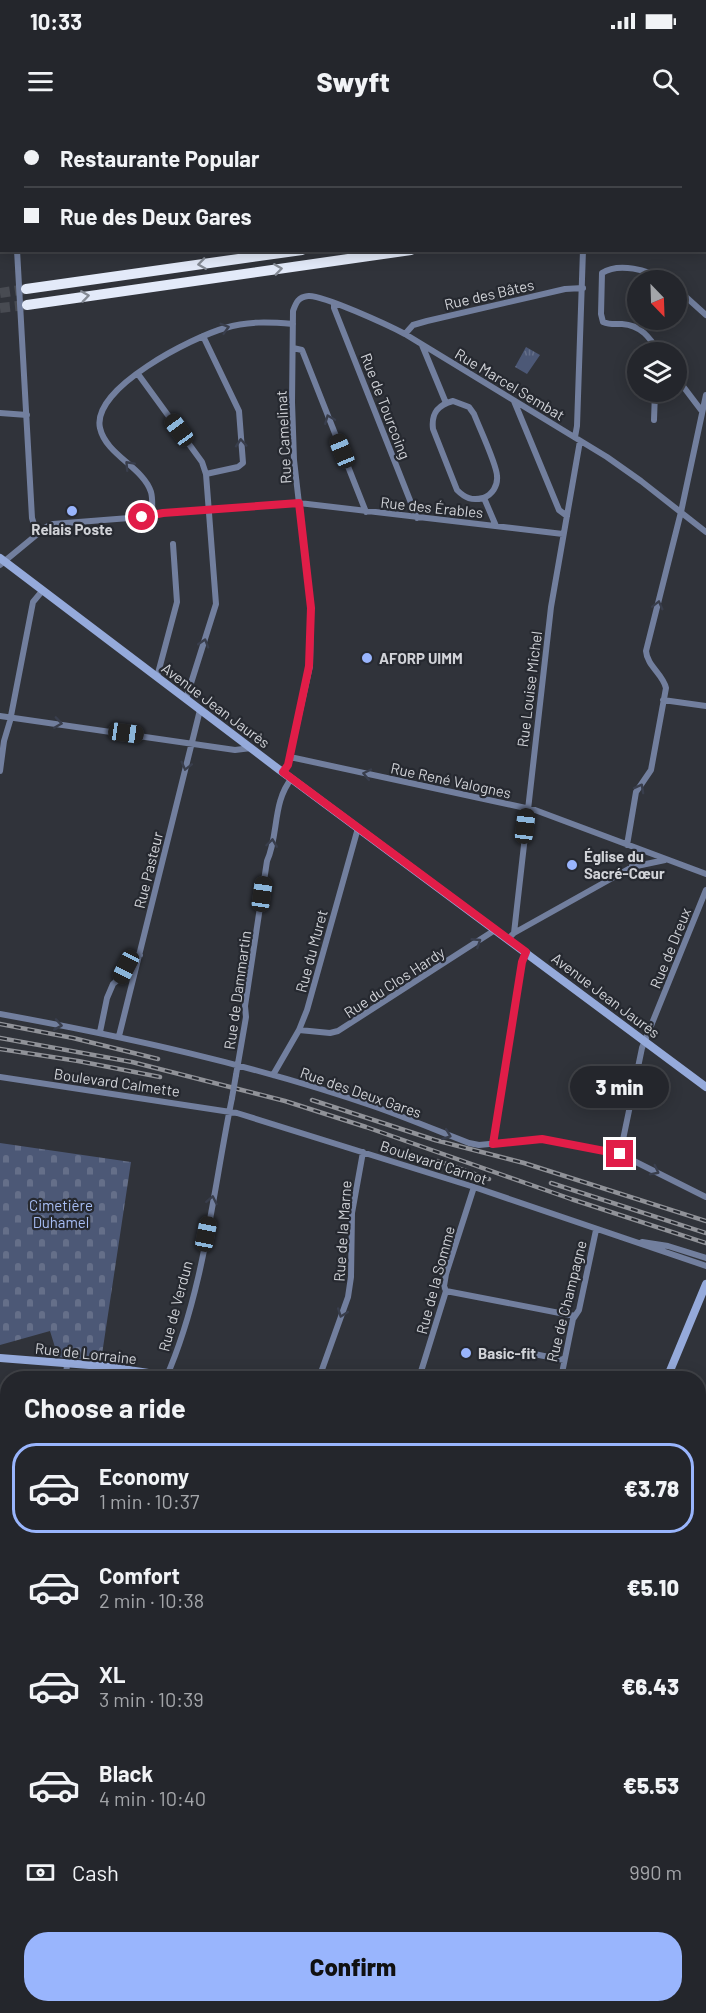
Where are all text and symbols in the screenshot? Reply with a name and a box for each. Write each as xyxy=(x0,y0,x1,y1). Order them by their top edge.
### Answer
text: 10:33 xyxy=(30,8,82,34)
icon: menu xyxy=(24,65,57,98)
text: Swyft xyxy=(316,65,390,97)
icon: search xyxy=(649,65,682,98)
text: Restaurante Popular xyxy=(60,145,259,171)
text: Rue des Deux Gares xyxy=(60,203,252,229)
one-way arrow xyxy=(198,258,207,270)
one-way arrow xyxy=(274,264,283,276)
north arrow xyxy=(627,270,687,330)
map controls xyxy=(627,270,687,402)
street label: Rue des Bâtes xyxy=(442,275,536,313)
one-way arrow xyxy=(81,291,90,303)
one-way arrow xyxy=(219,323,230,335)
button: layers xyxy=(627,342,687,402)
street label: Rue Marcel Sembat xyxy=(452,344,568,424)
street label: Rue de Tourcoing xyxy=(357,350,415,462)
street label: Rue Camelinat xyxy=(272,390,294,484)
car xyxy=(161,410,197,450)
one-way arrow xyxy=(324,414,336,425)
car xyxy=(327,431,357,471)
one-way arrow xyxy=(235,438,248,447)
one-way arrow xyxy=(125,461,136,472)
street label: Rue des Érables xyxy=(380,493,484,521)
route start xyxy=(128,503,155,530)
marker: Relais Poste xyxy=(65,504,79,518)
place label: Relais Poste xyxy=(31,520,113,538)
one-way arrow xyxy=(650,601,663,611)
street label: Rue Louise Michel xyxy=(513,630,545,748)
one-way arrow xyxy=(197,638,209,649)
place label: AFORP UIMM xyxy=(379,649,463,667)
marker: AFORP UIMM xyxy=(360,651,374,665)
street label: Avenue Jean Jaurès xyxy=(158,658,274,752)
one-way arrow xyxy=(53,717,63,729)
car xyxy=(107,722,145,744)
street label: Rue René Valognes xyxy=(389,758,513,802)
one-way arrow xyxy=(181,761,194,771)
one-way arrow xyxy=(363,768,373,781)
one-way arrow xyxy=(633,784,644,794)
car xyxy=(514,807,536,845)
street label: Rue Pasteur xyxy=(130,829,166,910)
one-way arrow xyxy=(265,839,277,848)
place label: Église du Sacré-Cœur xyxy=(584,847,665,882)
marker: Église du Sacré-Cœur xyxy=(565,858,579,872)
car xyxy=(251,875,273,913)
street label: Rue de Dreux xyxy=(646,905,694,991)
street label: Rue du Muret xyxy=(291,908,331,994)
street label: Rue de Dammartin xyxy=(220,929,254,1051)
one-way arrow xyxy=(471,937,481,949)
street label: Rue du Clos Hardy xyxy=(340,943,448,1021)
car xyxy=(110,947,142,987)
street label: Avenue Jean Jaurès xyxy=(548,948,664,1042)
one-way arrow xyxy=(52,1018,62,1031)
street label: Rue des Deux Gares xyxy=(298,1063,424,1121)
street label: Boulevard Calmette xyxy=(53,1064,181,1100)
callout: 3 min xyxy=(570,1067,670,1109)
text: 3 min xyxy=(596,1075,643,1099)
one-way arrow xyxy=(441,1127,451,1140)
street label: Boulevard Carnot xyxy=(378,1136,490,1188)
route end xyxy=(606,1140,633,1167)
one-way arrow xyxy=(649,1164,660,1176)
street label: Rue de la Marne xyxy=(329,1180,355,1282)
one-way arrow xyxy=(205,1195,218,1205)
park label: Cimetière Duhamel xyxy=(29,1196,93,1231)
car xyxy=(194,1215,218,1253)
street label: Rue de la Somme xyxy=(412,1224,458,1336)
street label: Rue de Champagne xyxy=(542,1238,590,1364)
street label: Rue de Verdun xyxy=(154,1259,196,1353)
one-way arrow xyxy=(336,1307,349,1318)
street label: Rue de Lorraine xyxy=(34,1339,138,1367)
place label: Basic-fit xyxy=(478,1344,536,1362)
marker: Basic-fit xyxy=(459,1346,473,1360)
text: Choose a ride xyxy=(24,1391,186,1423)
icon: car xyxy=(27,1461,81,1515)
text: Economy xyxy=(99,1463,189,1489)
text: €3.78 xyxy=(624,1475,679,1501)
text: 1 min · 10:37 xyxy=(99,1489,199,1513)
icon: car xyxy=(27,1560,81,1614)
text: Comfort xyxy=(99,1562,180,1588)
text: €5.10 xyxy=(627,1574,679,1600)
text: 2 min · 10:38 xyxy=(99,1588,204,1612)
icon: car xyxy=(27,1659,81,1713)
text: XL xyxy=(99,1661,125,1687)
text: €6.43 xyxy=(621,1673,679,1699)
text: 3 min · 10:39 xyxy=(99,1687,204,1711)
icon: car xyxy=(27,1758,81,1812)
text: Black xyxy=(99,1760,153,1786)
text: €5.53 xyxy=(623,1772,679,1798)
text: 4 min · 10:40 xyxy=(99,1786,206,1810)
icon: cash xyxy=(24,1856,57,1889)
text: Cash xyxy=(72,1859,119,1885)
text: 990 m xyxy=(629,1860,682,1884)
button: Confirm xyxy=(24,1932,682,2001)

